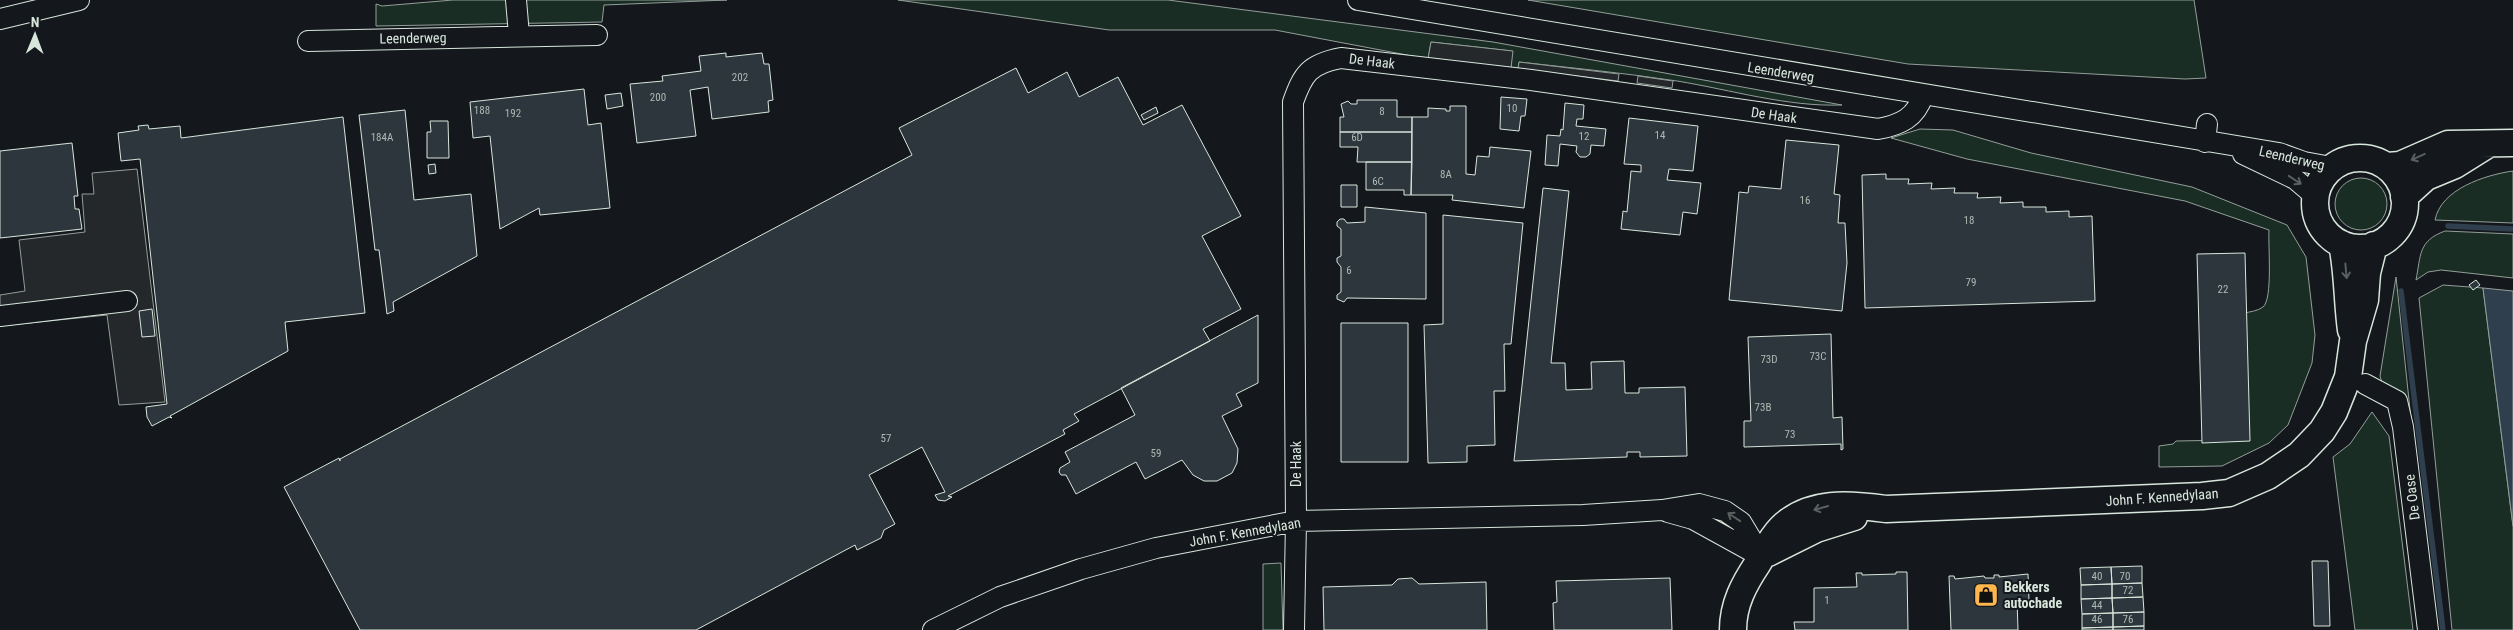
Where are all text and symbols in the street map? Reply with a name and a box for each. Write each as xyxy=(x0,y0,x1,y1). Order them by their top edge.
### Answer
north arrow xyxy=(10,10,60,60)
text: N xyxy=(31,14,40,30)
street label: Leenderweg xyxy=(379,29,447,47)
street label: De Haak xyxy=(1348,50,1397,72)
street label: Leenderweg xyxy=(1747,59,1815,85)
house number: 202 xyxy=(732,71,748,84)
house number: 200 xyxy=(650,91,666,104)
house number: 10 xyxy=(1507,102,1517,115)
house number: 188 xyxy=(474,104,490,117)
street label: De Haak xyxy=(1750,104,1799,126)
house number: 8 xyxy=(1379,105,1385,118)
house number: 192 xyxy=(505,107,521,120)
house number: 14 xyxy=(1655,129,1666,142)
house number: 12 xyxy=(1579,130,1589,143)
house number: 184A xyxy=(371,131,394,144)
house number: 6D xyxy=(1351,131,1363,144)
street label: Leenderweg xyxy=(2258,143,2326,173)
one-way arrow xyxy=(2411,152,2426,162)
house number: 8A xyxy=(1440,168,1453,181)
house number: 6C xyxy=(1372,175,1384,188)
one-way arrow xyxy=(2288,175,2302,186)
house number: 16 xyxy=(1800,194,1810,207)
house number: 18 xyxy=(1964,214,1974,227)
one-way arrow xyxy=(2342,263,2351,279)
house number: 6 xyxy=(1346,264,1352,277)
house number: 79 xyxy=(1966,276,1976,289)
house number: 22 xyxy=(2218,283,2228,296)
house number: 73C xyxy=(1809,350,1827,363)
house number: 73D xyxy=(1760,353,1778,366)
house number: 73B xyxy=(1755,401,1771,414)
house number: 73 xyxy=(1785,428,1795,441)
house number: 57 xyxy=(881,432,891,445)
street label: De Haak xyxy=(1288,440,1304,487)
house number: 59 xyxy=(1151,447,1161,460)
street label: De Oase xyxy=(2401,473,2423,521)
street label: John F. Kennedylaan xyxy=(2105,485,2219,509)
one-way arrow xyxy=(1813,504,1829,513)
one-way arrow xyxy=(1728,512,1742,522)
street label: John F. Kennedylaan xyxy=(1188,514,1302,550)
house number: 40 xyxy=(2092,570,2102,583)
house number: 70 xyxy=(2120,570,2130,583)
place label: Bekkers autochade xyxy=(2004,579,2062,611)
shop icon: Bekkers autochade xyxy=(1973,582,1999,608)
house number: 72 xyxy=(2123,584,2133,597)
house number: 1 xyxy=(1824,594,1830,607)
house number: 44 xyxy=(2092,599,2103,612)
house number: 46 xyxy=(2092,613,2102,626)
house number: 76 xyxy=(2123,613,2133,626)

